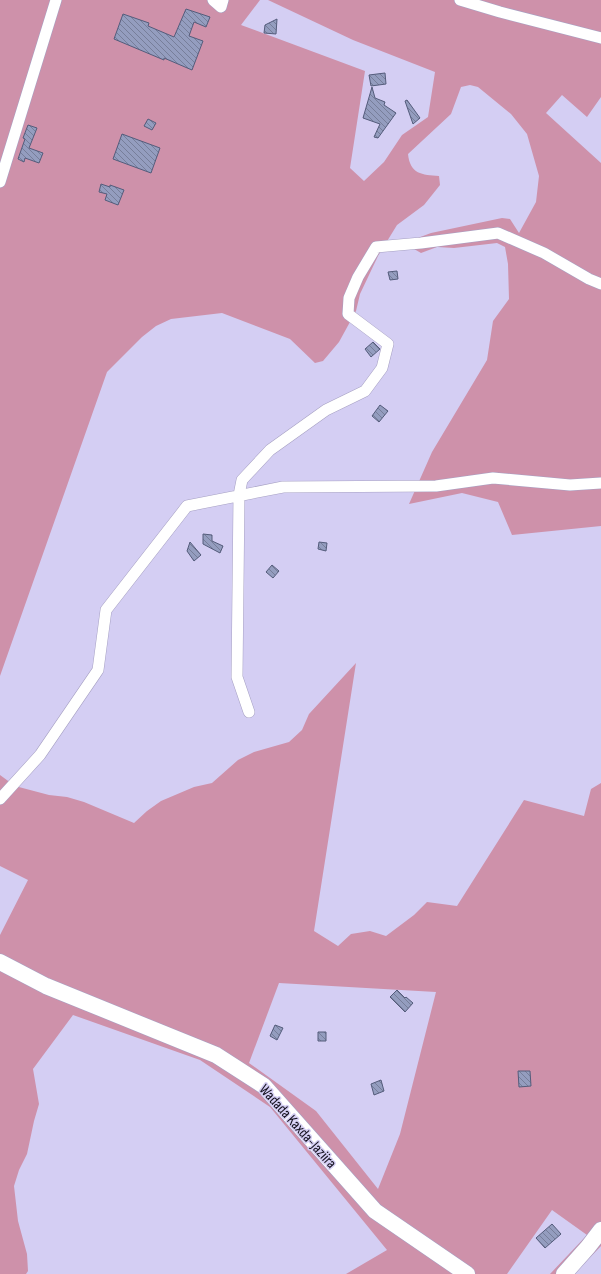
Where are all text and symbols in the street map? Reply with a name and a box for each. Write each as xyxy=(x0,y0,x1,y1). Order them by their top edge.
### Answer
street label: Wadada Kaxda-Jaziira xyxy=(255,1080,341,1173)

